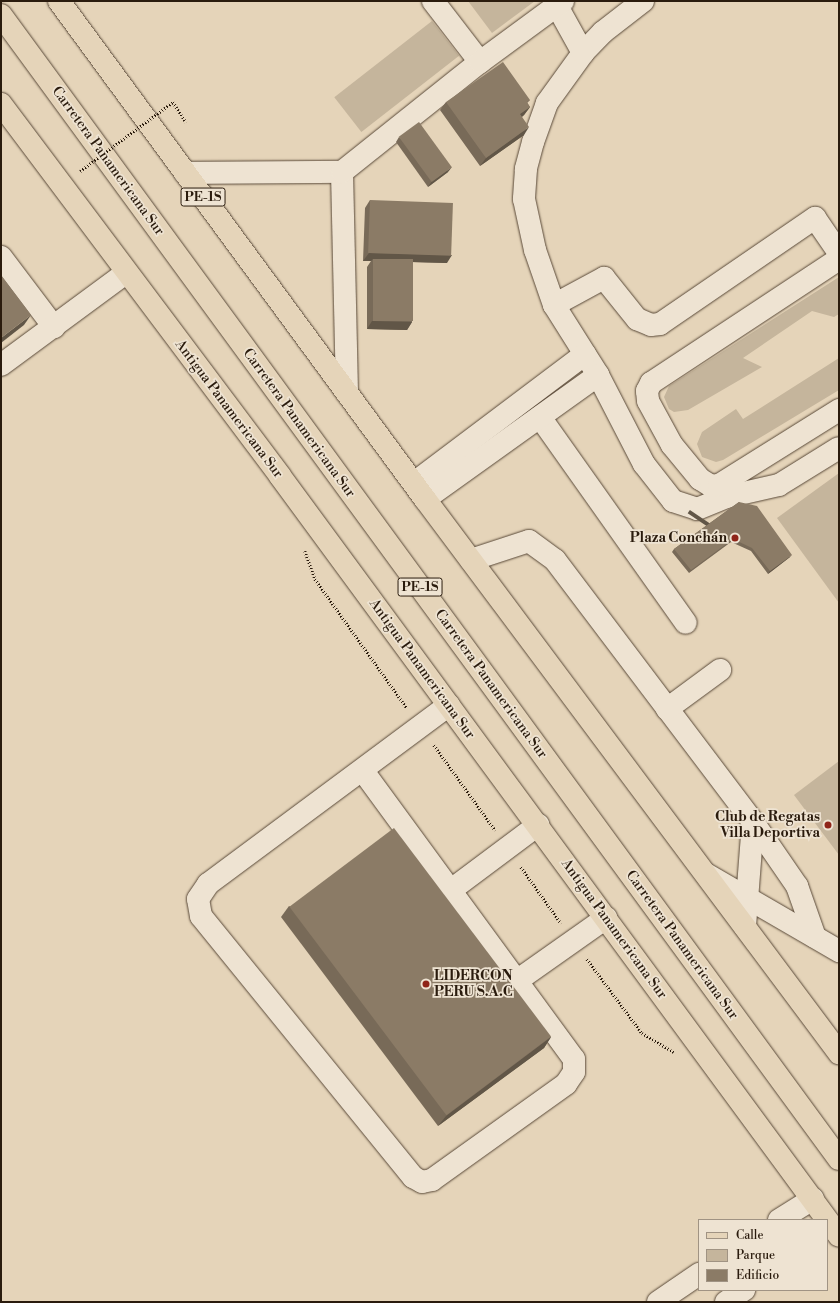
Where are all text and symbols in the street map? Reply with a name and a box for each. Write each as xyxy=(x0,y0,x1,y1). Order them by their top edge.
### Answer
street label: Carretera Panamericana Sur xyxy=(48,83,168,239)
road number: PE-1S xyxy=(180,186,226,208)
street label: Antigua Panamericana Sur xyxy=(171,337,287,481)
street label: Carretera Panamericana Sur xyxy=(239,345,359,501)
place label: Plaza Conchán xyxy=(630,530,727,546)
marker: Plaza Conchán xyxy=(730,533,740,543)
road number: PE-1S xyxy=(397,576,443,598)
street label: Antigua Panamericana Sur xyxy=(366,596,478,742)
street label: Carretera Panamericana Sur xyxy=(431,606,551,762)
place label: Club de Regatas Villa Deportiva xyxy=(715,809,820,842)
marker: Club de Regatas Villa Deportiva xyxy=(823,820,833,830)
street label: Antigua Panamericana Sur xyxy=(558,856,670,1002)
street label: Carretera Panamericana Sur xyxy=(622,867,742,1023)
place label: LIDERCON PERU S.A.C xyxy=(434,968,513,1000)
marker: LIDERCON PERU S.A.C xyxy=(421,979,431,989)
legend xyxy=(698,1219,828,1291)
text: Calle xyxy=(736,1228,763,1243)
text: Parque xyxy=(736,1248,775,1263)
text: Edificio xyxy=(736,1268,779,1283)

